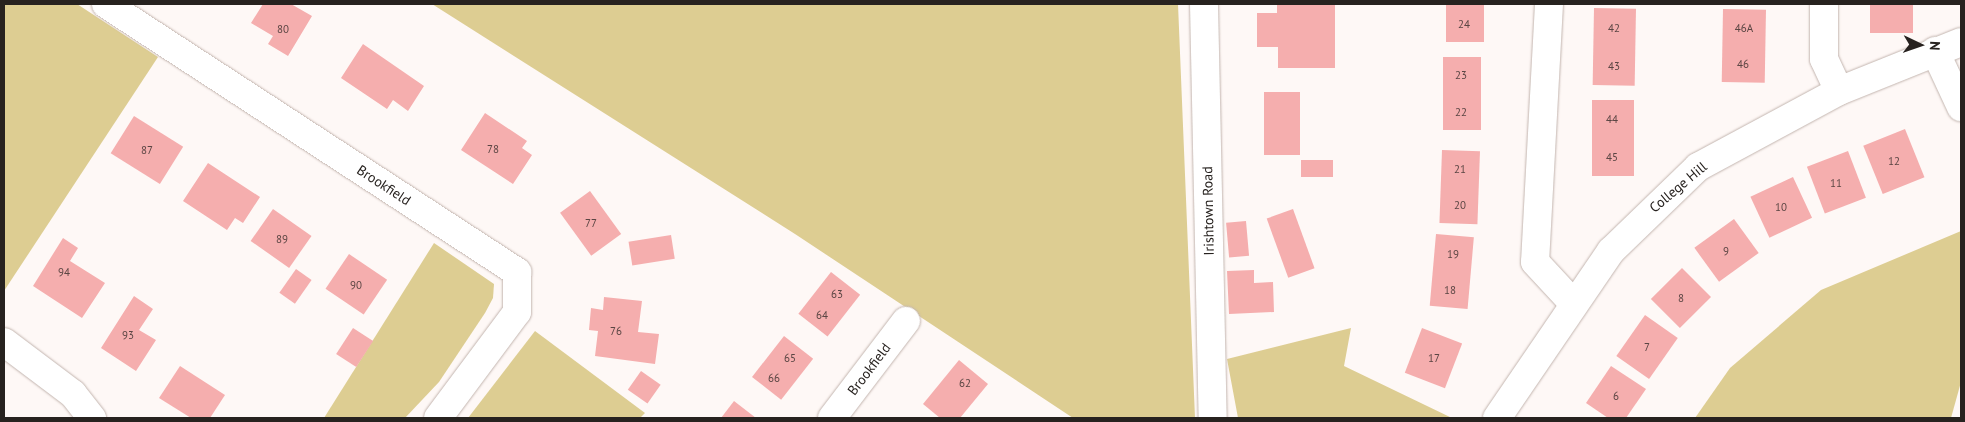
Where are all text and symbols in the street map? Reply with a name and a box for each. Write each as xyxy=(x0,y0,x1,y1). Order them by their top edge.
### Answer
house number: 24 xyxy=(1458,17,1470,31)
north arrow xyxy=(1895,20,1945,70)
house number: 42 xyxy=(1608,21,1620,35)
house number: 46A xyxy=(1735,21,1753,35)
house number: 80 xyxy=(277,22,289,36)
text: N xyxy=(1926,41,1944,51)
house number: 46 xyxy=(1737,57,1749,71)
house number: 43 xyxy=(1608,59,1620,73)
house number: 23 xyxy=(1455,68,1467,82)
house number: 22 xyxy=(1455,105,1467,119)
house number: 44 xyxy=(1606,112,1618,126)
house number: 78 xyxy=(487,142,499,156)
house number: 87 xyxy=(141,143,153,157)
house number: 45 xyxy=(1606,150,1618,164)
house number: 12 xyxy=(1888,154,1900,168)
street label: College Hill xyxy=(1646,158,1710,216)
street label: Brookfield xyxy=(354,161,414,209)
house number: 21 xyxy=(1454,162,1466,176)
street label: Irishtown Road xyxy=(1199,166,1217,256)
house number: 11 xyxy=(1830,176,1842,190)
house number: 20 xyxy=(1454,198,1466,212)
house number: 10 xyxy=(1775,200,1787,214)
house number: 77 xyxy=(585,216,597,230)
house number: 89 xyxy=(276,232,288,246)
house number: 9 xyxy=(1723,244,1729,258)
house number: 19 xyxy=(1447,247,1459,261)
house number: 94 xyxy=(58,265,70,279)
house number: 90 xyxy=(350,278,362,292)
house number: 18 xyxy=(1444,283,1456,297)
house number: 63 xyxy=(831,287,843,301)
house number: 8 xyxy=(1678,291,1684,305)
house number: 64 xyxy=(816,308,828,322)
house number: 76 xyxy=(610,324,622,338)
house number: 93 xyxy=(122,328,134,342)
street label: Brookfield xyxy=(844,340,894,398)
house number: 7 xyxy=(1644,340,1650,354)
house number: 65 xyxy=(784,351,796,365)
house number: 17 xyxy=(1428,351,1440,365)
house number: 66 xyxy=(768,371,780,385)
house number: 62 xyxy=(959,376,971,390)
house number: 6 xyxy=(1613,389,1619,403)

